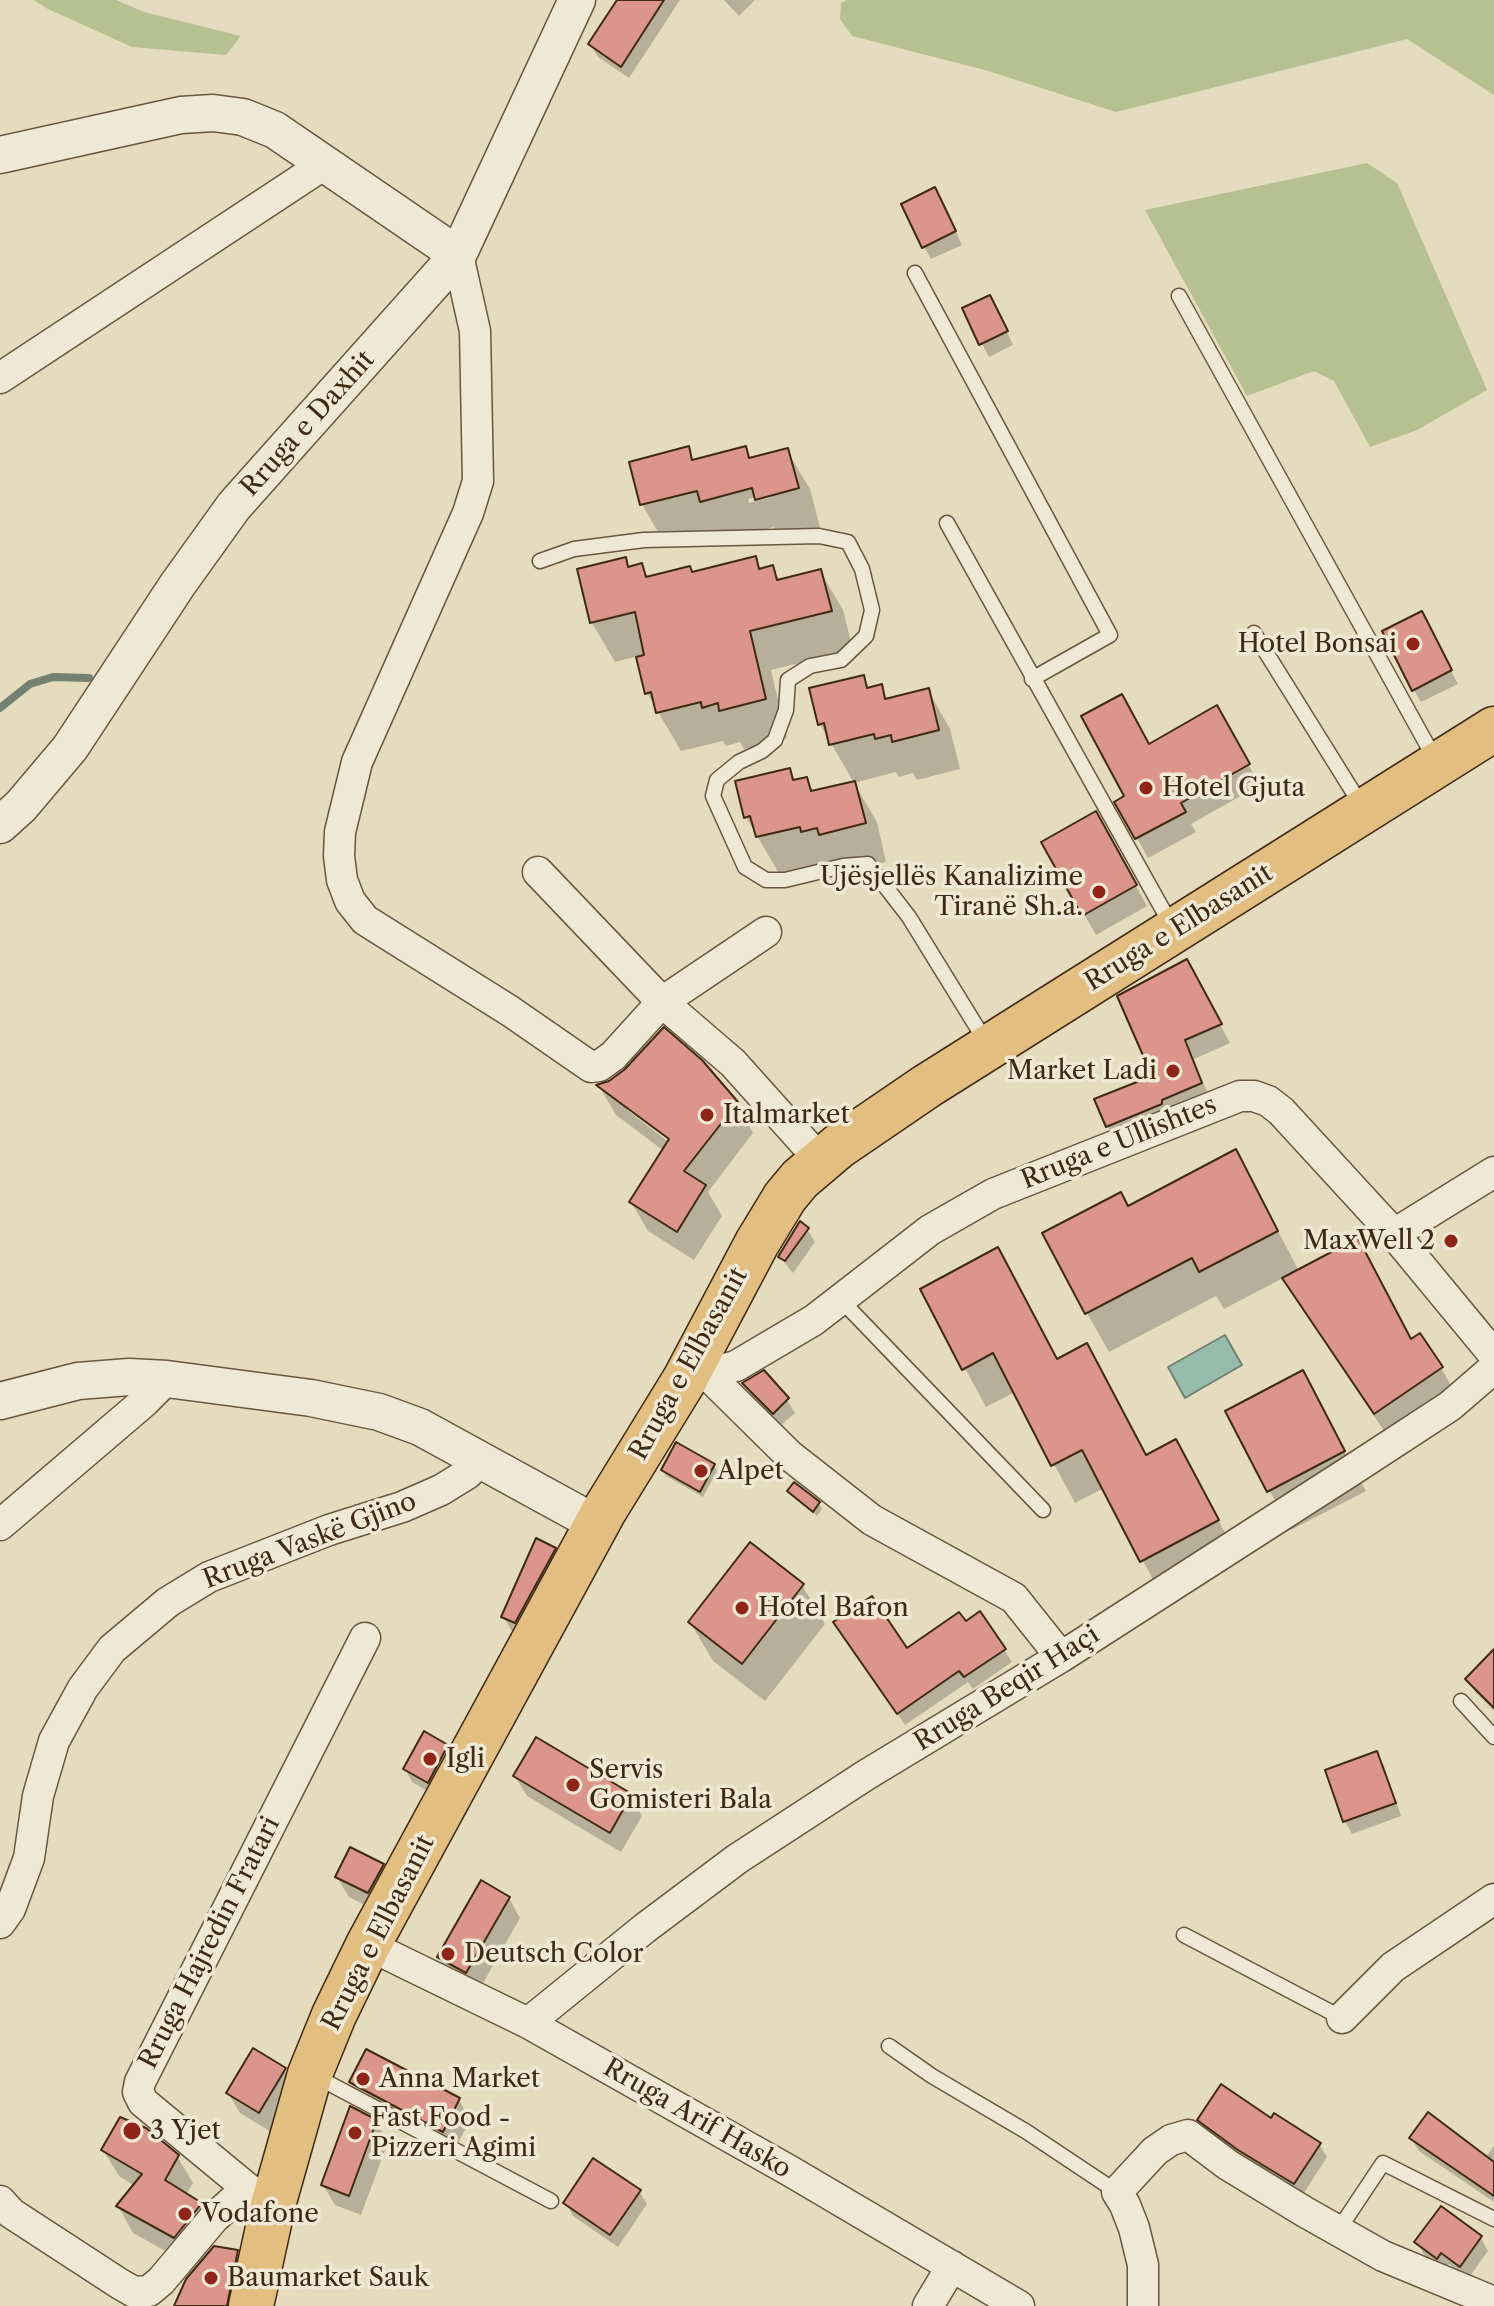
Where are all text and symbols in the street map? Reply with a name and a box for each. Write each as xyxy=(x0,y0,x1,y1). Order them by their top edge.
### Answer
street label: Rruga e Daxhit xyxy=(234,345,382,503)
place label: Hotel Bonsai xyxy=(1238,628,1397,660)
marker: Hotel Bonsai xyxy=(1404,635,1422,653)
place label: Hotel Gjuta xyxy=(1162,772,1305,804)
marker: Hotel Gjuta xyxy=(1137,779,1155,797)
street label: Rruga e Elbasanit xyxy=(1079,858,1279,998)
place label: Ujësjellës Kanalizime Tiranë Sh.a. xyxy=(820,861,1083,922)
marker: Ujësjellës Kanalizime Tiranë Sh.a. xyxy=(1090,883,1108,901)
place label: Market Ladi xyxy=(1007,1055,1157,1087)
marker: Market Ladi xyxy=(1164,1062,1182,1080)
street label: Rruga e Ullishtes xyxy=(1017,1090,1221,1196)
place label: Italmarket xyxy=(723,1099,850,1131)
marker: Italmarket xyxy=(698,1106,716,1124)
place label: MaxWell 2 xyxy=(1303,1225,1435,1257)
marker: MaxWell 2 xyxy=(1442,1232,1460,1250)
street label: Rruga e Elbasanit xyxy=(623,1262,755,1466)
place label: Alpet xyxy=(717,1455,784,1487)
marker: Alpet xyxy=(692,1462,710,1480)
street label: Rruga Vaskë Gjino xyxy=(199,1486,421,1596)
place label: Hotel Baron xyxy=(758,1592,909,1624)
marker: Hotel Baron xyxy=(733,1599,751,1617)
street label: Rruga Beqir Haçi xyxy=(909,1620,1105,1758)
place label: Igli xyxy=(446,1743,485,1775)
marker: Igli xyxy=(421,1750,439,1768)
place label: Servis Gomisteri Bala xyxy=(589,1754,772,1816)
marker: Servis Gomisteri Bala xyxy=(564,1776,582,1794)
street label: Rruga Hajredin Fratari xyxy=(133,1812,287,2074)
street label: Rruga e Elbasanit xyxy=(316,1830,442,2036)
place label: Deutsch Color xyxy=(464,1938,644,1970)
marker: Deutsch Color xyxy=(439,1945,457,1963)
street label: Rruga Arif Hasko xyxy=(598,2053,796,2185)
place label: Anna Market xyxy=(379,2063,540,2095)
marker: Anna Market xyxy=(354,2070,372,2088)
place label: Fast Food - Pizzeri Agimi xyxy=(371,2102,536,2164)
place label: 3 Yjet xyxy=(150,2115,221,2147)
marker: 3 Yjet xyxy=(121,2120,143,2142)
marker: Fast Food - Pizzeri Agimi xyxy=(346,2124,364,2142)
place label: Vodafone xyxy=(201,2198,319,2230)
marker: Vodafone xyxy=(176,2205,194,2223)
place label: Baumarket Sauk xyxy=(227,2262,429,2294)
marker: Baumarket Sauk xyxy=(202,2269,220,2287)

